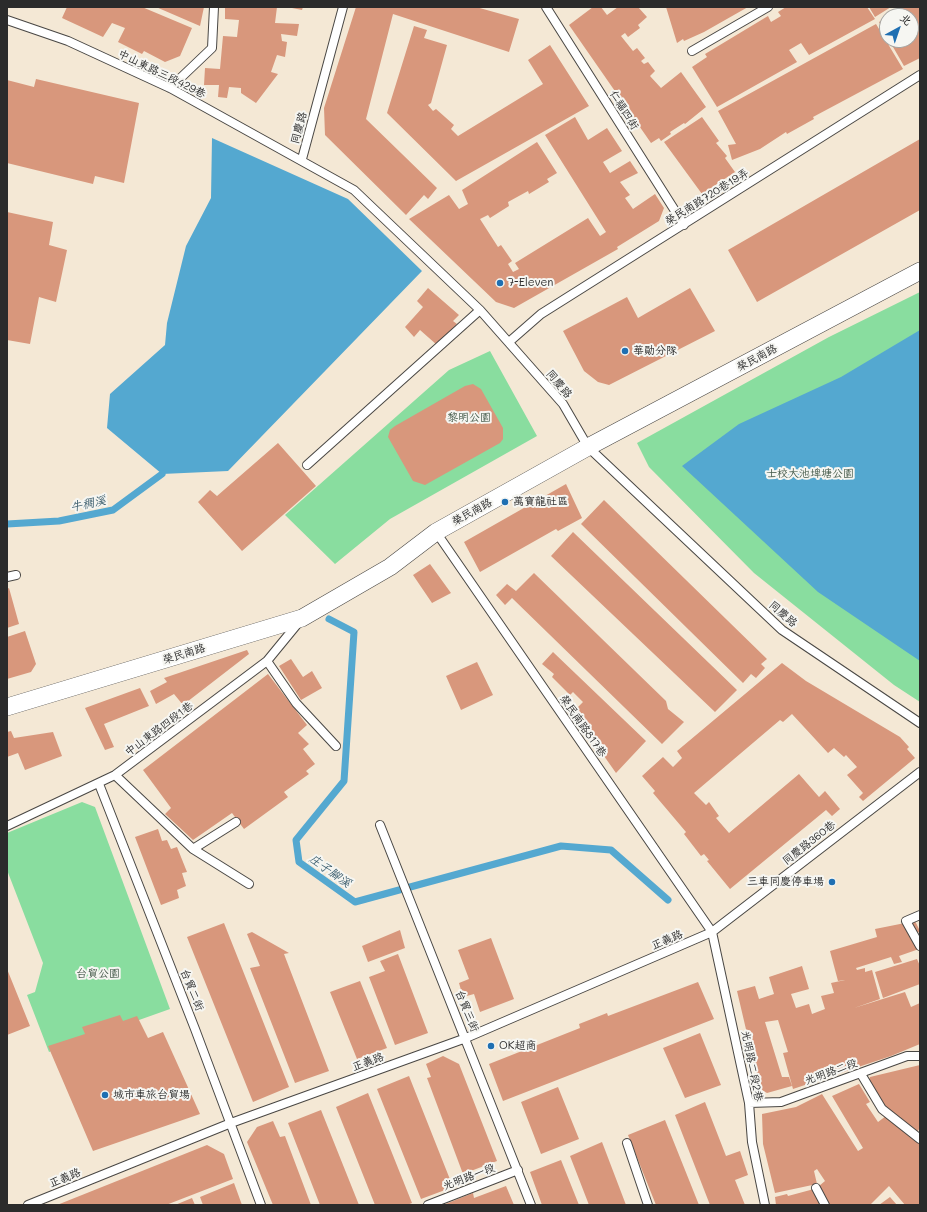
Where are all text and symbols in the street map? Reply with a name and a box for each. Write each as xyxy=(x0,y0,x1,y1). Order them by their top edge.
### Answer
north arrow xyxy=(879,8,919,48)
text: 北 xyxy=(897,10,915,28)
street label: 中山東路三段429巷 xyxy=(116,47,208,101)
street label: 仁福四街 xyxy=(607,88,641,132)
street label: 同慶路 xyxy=(288,110,310,146)
street label: 榮民南路720巷19弄 xyxy=(663,166,751,228)
place label: 7-Eleven xyxy=(508,276,553,290)
marker: 7-Eleven xyxy=(495,278,505,288)
street label: 榮民南路 xyxy=(734,342,780,374)
place label: 華勛分隊 xyxy=(633,344,677,358)
marker: 華勛分隊 xyxy=(620,346,630,356)
street label: 同慶路 xyxy=(543,367,575,401)
park label: 黎明公園 xyxy=(447,411,491,425)
park label: 士校大池埤塘公園 xyxy=(766,467,854,481)
water label: 牛稠溪 xyxy=(69,493,107,515)
place label: 萬寶龍社區 xyxy=(513,495,568,509)
street label: 榮民南路 xyxy=(450,496,494,528)
marker: 萬寶龍社區 xyxy=(500,497,510,507)
street label: 同慶路 xyxy=(766,598,800,630)
street label: 榮民南路 xyxy=(161,641,207,667)
street label: 榮民南路817巷 xyxy=(557,692,609,760)
street label: 中山東路四段1巷 xyxy=(122,699,196,759)
street label: 同慶路360巷 xyxy=(780,818,838,868)
water label: 庄子腳溪 xyxy=(306,851,354,891)
place label: 三車同慶停車場 xyxy=(747,875,824,889)
marker: 三車同慶停車場 xyxy=(827,877,837,887)
street label: 正義路 xyxy=(649,927,685,953)
park label: 台貿公園 xyxy=(76,967,120,981)
street label: 台貿二街 xyxy=(178,967,206,1013)
street label: 台貿三街 xyxy=(453,988,481,1034)
street label: 光明路二段2巷 xyxy=(739,1029,765,1103)
place label: OK超商 xyxy=(499,1039,536,1053)
marker: OK超商 xyxy=(486,1041,496,1051)
street label: 正義路 xyxy=(350,1050,386,1074)
street label: 光明路二段 xyxy=(803,1056,859,1088)
place label: 城市車旅台貿場 xyxy=(113,1088,190,1102)
marker: 城市車旅台貿場 xyxy=(100,1090,110,1100)
street label: 光明路一段 xyxy=(441,1161,497,1193)
street label: 正義路 xyxy=(47,1166,83,1190)

